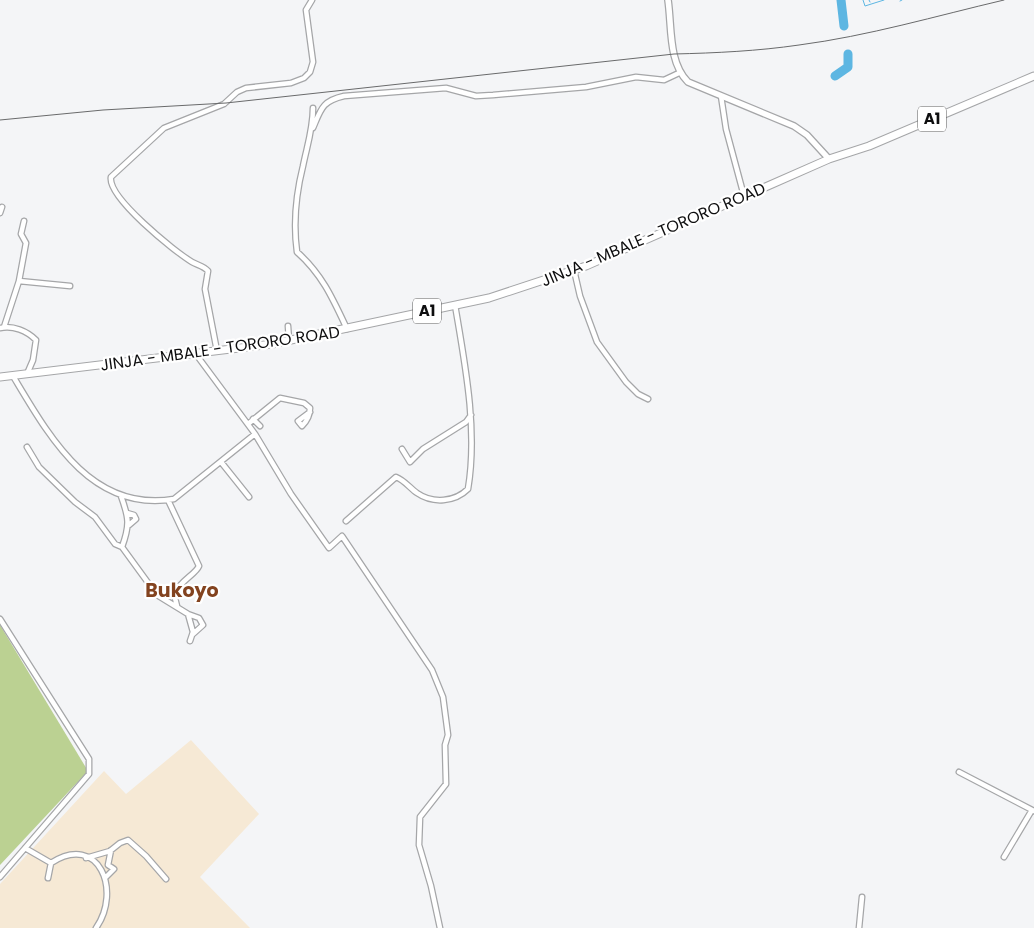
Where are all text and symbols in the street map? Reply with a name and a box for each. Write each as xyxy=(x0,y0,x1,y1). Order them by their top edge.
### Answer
road number: A1 xyxy=(918,106,946,132)
street label: JINJA - MBALE - TORORO ROAD xyxy=(537,177,769,292)
road number: A1 xyxy=(413,298,441,324)
street label: JINJA - MBALE - TORORO ROAD xyxy=(99,320,341,377)
district label: Bukoyo xyxy=(145,577,219,604)

